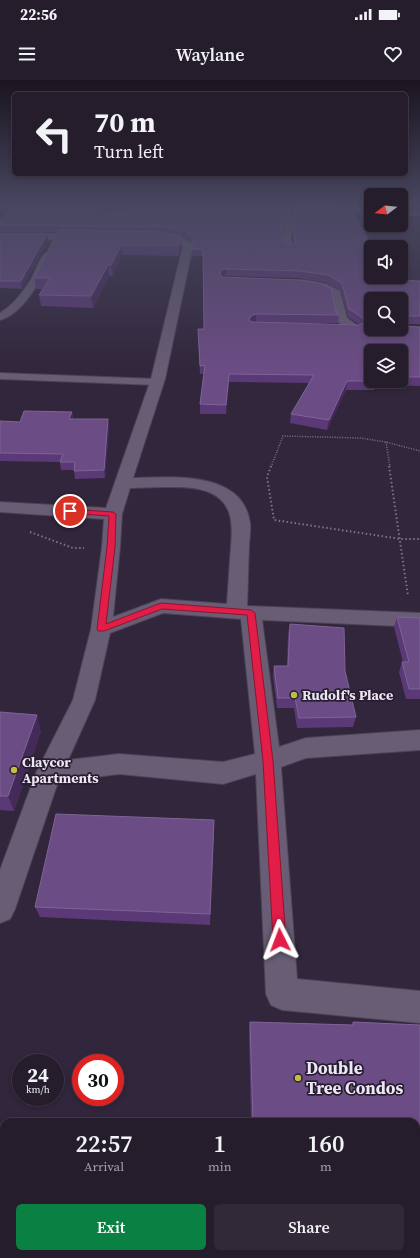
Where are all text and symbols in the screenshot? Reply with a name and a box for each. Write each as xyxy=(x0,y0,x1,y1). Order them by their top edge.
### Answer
text: 22:56 xyxy=(20,4,57,25)
text: Waylane xyxy=(175,42,245,67)
icon: menu xyxy=(16,43,38,65)
icon: heart xyxy=(382,43,404,65)
text: 70 m xyxy=(94,103,156,141)
icon: left xyxy=(28,108,80,160)
text: Turn left xyxy=(94,139,164,164)
north arrow xyxy=(364,188,408,232)
map controls xyxy=(364,188,408,388)
button: sound xyxy=(364,240,408,284)
button: search xyxy=(364,292,408,336)
button: layers xyxy=(364,344,408,388)
pin xyxy=(53,494,87,528)
icon: arrive xyxy=(59,500,81,522)
place label: Rudolf's Place xyxy=(302,685,393,705)
marker: Rudolf's Place xyxy=(289,690,299,700)
place label: Claycor Apartments xyxy=(22,752,99,788)
marker: Claycor Apartments xyxy=(9,765,19,775)
position arrow xyxy=(259,919,301,961)
speed limit sign: 30 xyxy=(72,1054,124,1106)
place label: Double Tree Condos xyxy=(306,1056,403,1100)
text: 24 xyxy=(27,1061,49,1089)
marker: Double Tree Condos xyxy=(293,1073,303,1083)
text: km/h xyxy=(26,1083,50,1096)
text: 22:57 xyxy=(75,1127,133,1160)
text: 1 xyxy=(214,1127,226,1160)
text: 160 xyxy=(307,1127,345,1160)
text: Arrival xyxy=(84,1158,124,1175)
text: min xyxy=(208,1158,232,1175)
text: m xyxy=(320,1158,332,1175)
button: Exit xyxy=(16,1204,206,1250)
button: Share xyxy=(214,1204,404,1250)

